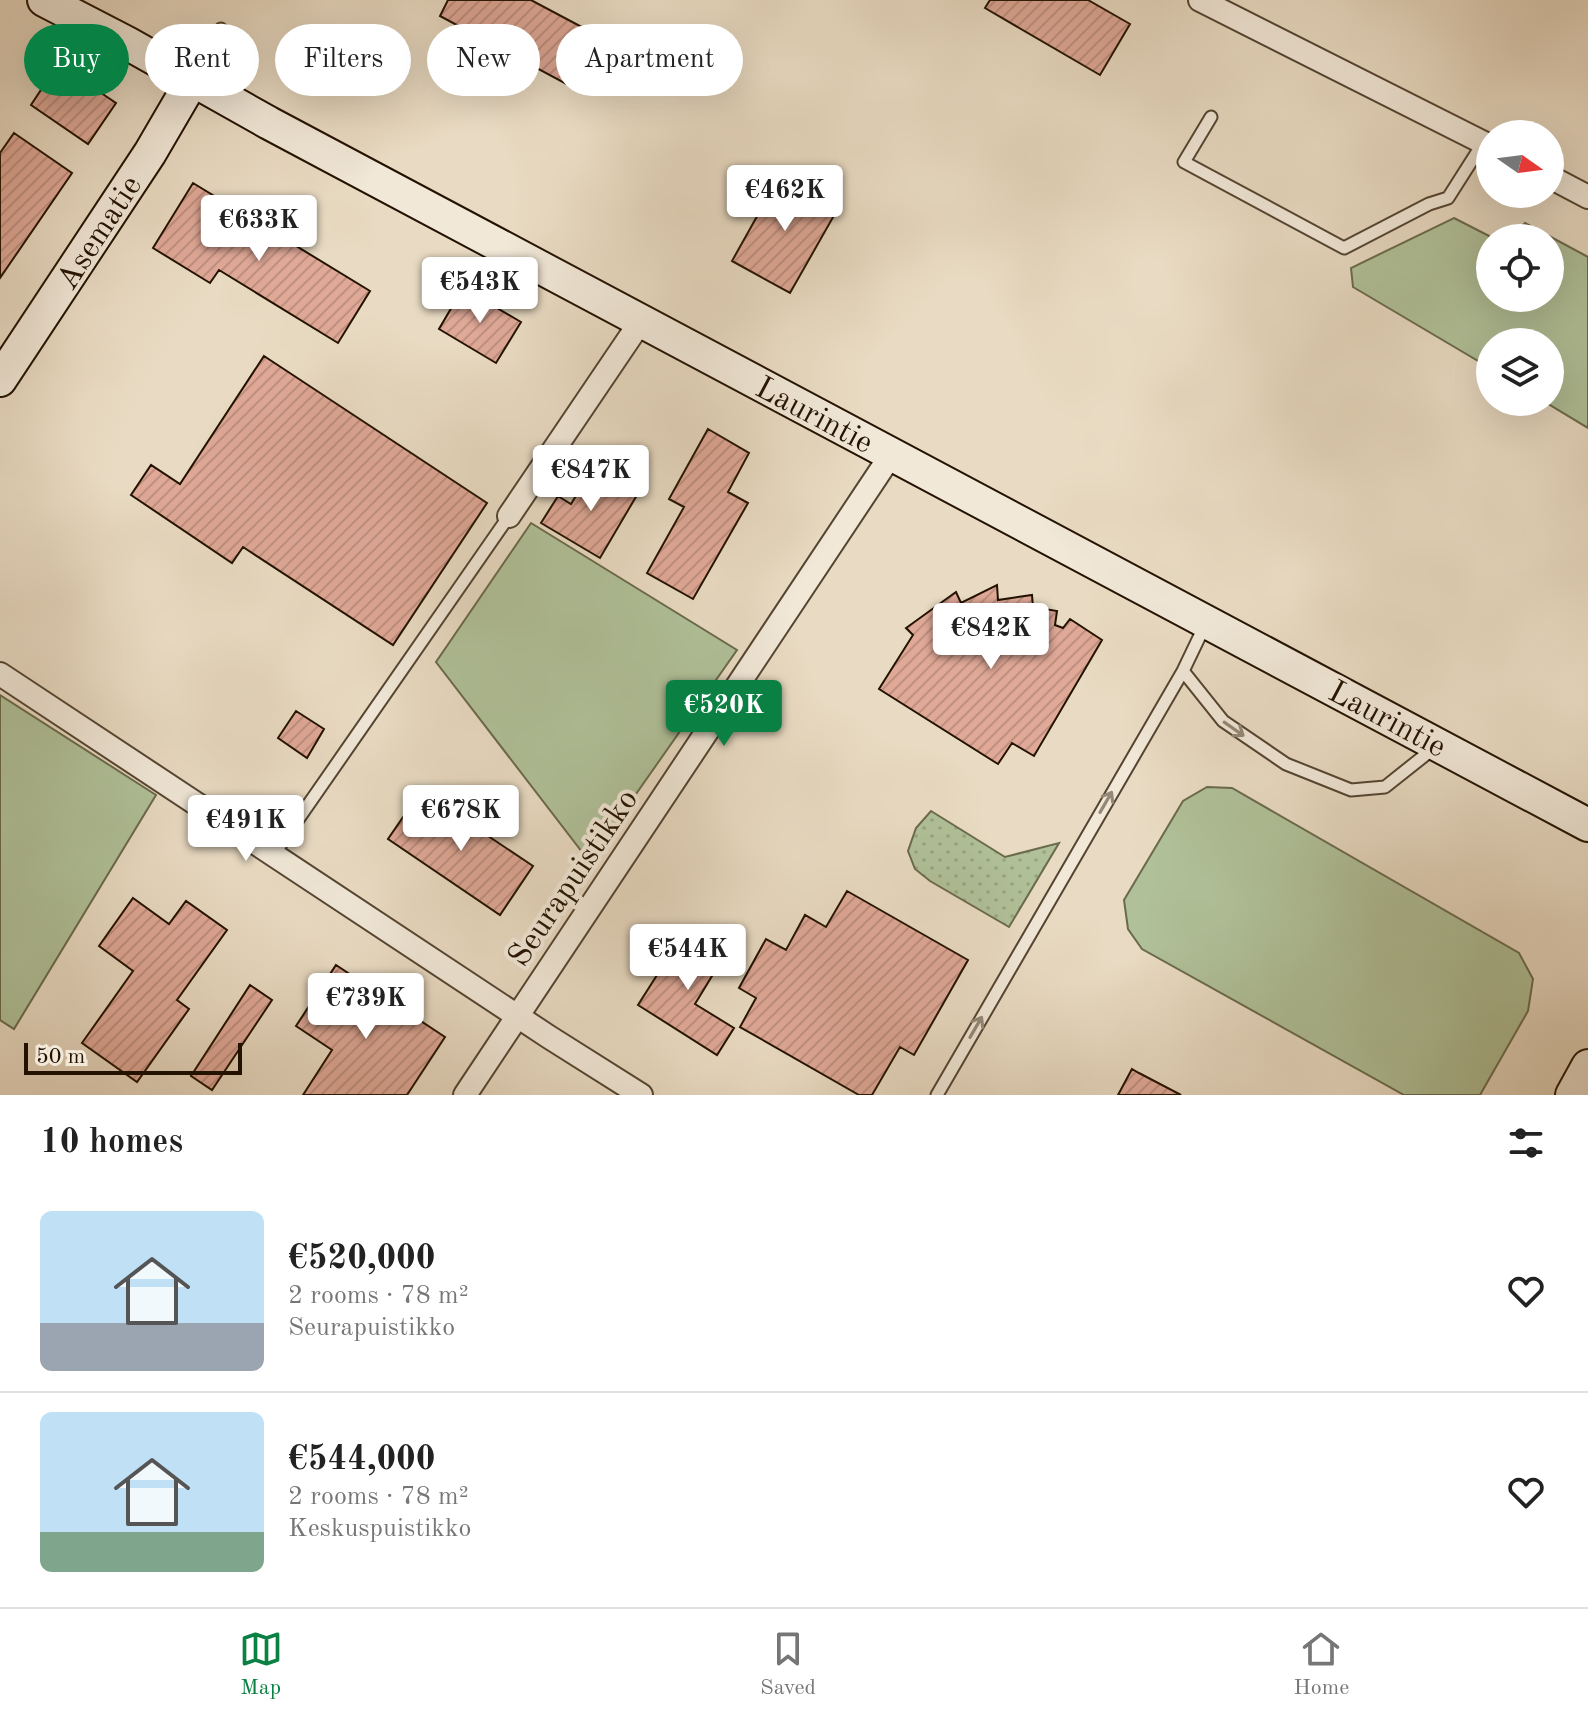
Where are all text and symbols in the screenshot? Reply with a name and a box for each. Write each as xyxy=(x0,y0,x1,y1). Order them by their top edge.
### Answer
chip: Buy xyxy=(24,24,129,96)
chip: Rent xyxy=(145,24,259,96)
chip: Filters xyxy=(275,24,411,96)
chip: New xyxy=(427,24,540,96)
chip: Apartment xyxy=(556,24,743,96)
north arrow xyxy=(1476,120,1564,208)
map controls xyxy=(1476,120,1564,416)
pin: €462K xyxy=(729,165,841,233)
street label: Asematie xyxy=(52,171,149,296)
text: €462K xyxy=(745,178,825,204)
pin: €633K xyxy=(203,195,315,263)
text: €633K xyxy=(219,208,299,234)
button: locate xyxy=(1476,224,1564,312)
pin: €543K xyxy=(424,257,536,325)
text: €543K xyxy=(440,270,520,296)
button: layers xyxy=(1476,328,1564,416)
street label: Laurintie xyxy=(750,372,878,461)
pin: €847K xyxy=(535,445,647,513)
text: €847K xyxy=(551,458,631,484)
pin: €842K xyxy=(935,603,1047,671)
text: €842K xyxy=(951,616,1031,642)
street label: Laurintie xyxy=(1323,676,1451,765)
pin: €520K xyxy=(668,680,780,748)
text: €520K xyxy=(684,693,764,719)
one-way arrow xyxy=(1223,721,1245,737)
street label: Seurapuistikko xyxy=(504,784,645,973)
pin: €678K xyxy=(405,785,517,853)
one-way arrow xyxy=(1098,791,1114,814)
pin: €491K xyxy=(190,795,302,863)
text: €678K xyxy=(421,798,501,824)
text: €491K xyxy=(206,808,286,834)
pin: €544K xyxy=(632,924,744,992)
text: €544K xyxy=(648,937,728,963)
pin: €739K xyxy=(310,973,422,1041)
text: €739K xyxy=(326,986,406,1012)
one-way arrow xyxy=(968,1016,984,1039)
scale bar xyxy=(24,1039,242,1075)
text: 50 m xyxy=(36,1046,85,1068)
icon: filters xyxy=(1504,1121,1548,1165)
text: 10 homes xyxy=(40,1126,183,1160)
text: €520,000 xyxy=(288,1242,436,1276)
icon: home xyxy=(104,1243,200,1339)
icon: heart xyxy=(1504,1269,1548,1313)
text: 2 rooms · 78 m² xyxy=(288,1283,469,1309)
text: Seurapuistikko xyxy=(288,1315,455,1341)
text: €544,000 xyxy=(288,1443,436,1477)
icon: home xyxy=(104,1444,200,1540)
icon: heart xyxy=(1504,1470,1548,1514)
text: 2 rooms · 78 m² xyxy=(288,1484,469,1510)
text: Keskuspuistikko xyxy=(288,1516,471,1542)
tab: Map xyxy=(239,1627,283,1702)
tab: Saved xyxy=(760,1627,816,1702)
tab: Home xyxy=(1293,1627,1349,1702)

